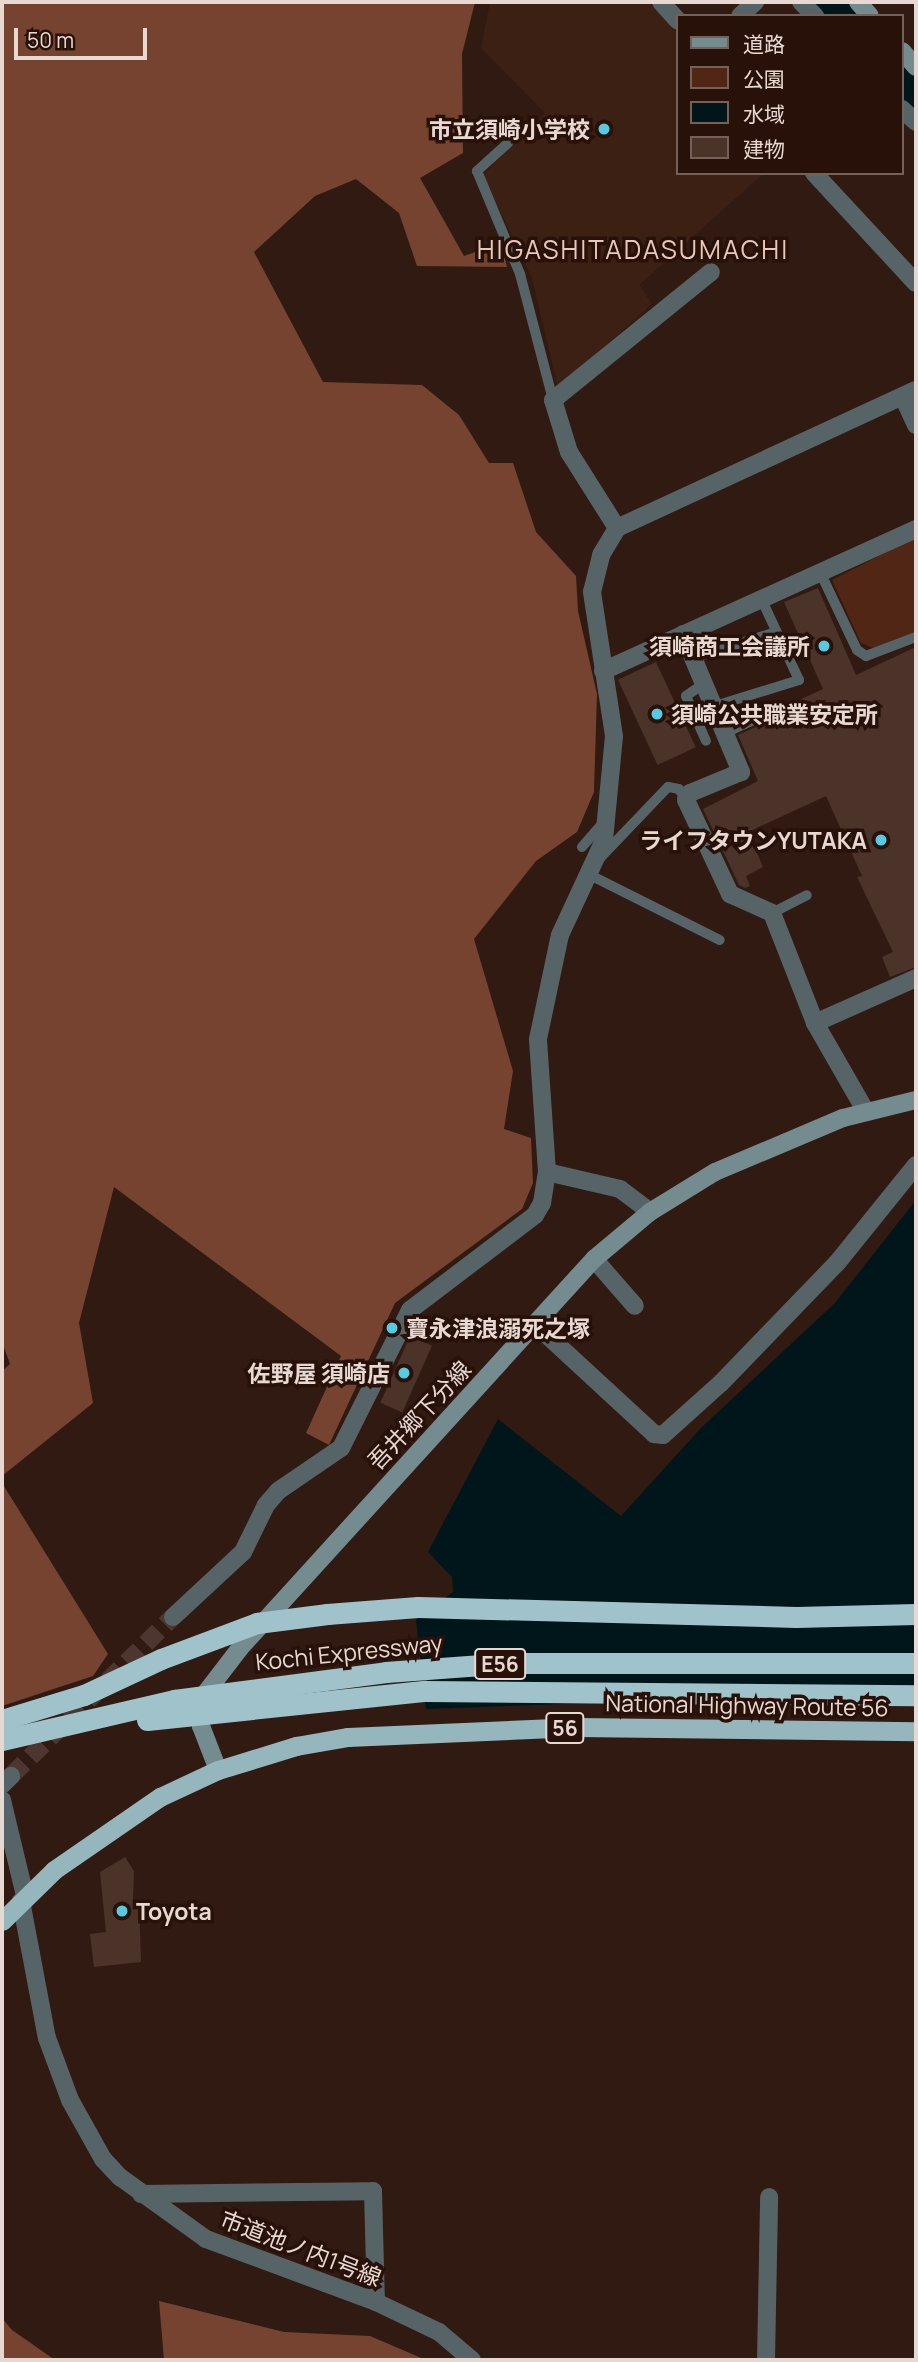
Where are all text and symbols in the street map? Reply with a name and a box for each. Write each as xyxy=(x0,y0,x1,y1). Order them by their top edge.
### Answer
scale bar xyxy=(18,14,150,58)
legend xyxy=(676,14,904,175)
text: 50 m xyxy=(27,26,74,54)
text: 道路 xyxy=(743,30,785,58)
text: 公園 xyxy=(743,65,785,93)
text: 水域 xyxy=(743,100,785,128)
place label: 市立須崎小学校 xyxy=(429,115,590,143)
marker: 市立須崎小学校 xyxy=(596,121,612,137)
text: 建物 xyxy=(743,135,785,163)
district label: HIGASHITADASUMACHI xyxy=(479,234,787,266)
place label: 須崎商工会議所 xyxy=(649,632,810,660)
marker: 須崎商工会議所 xyxy=(816,638,832,654)
place label: 須崎公共職業安定所 xyxy=(671,700,878,728)
marker: 須崎公共職業安定所 xyxy=(649,706,665,722)
place label: ライフタウンYUTAKA xyxy=(639,826,867,854)
marker: ライフタウンYUTAKA xyxy=(873,832,889,848)
place label: 寶永津浪溺死之塚 xyxy=(406,1314,590,1342)
marker: 寶永津浪溺死之塚 xyxy=(384,1320,400,1336)
street label: 吾井郷下分線 xyxy=(362,1355,476,1475)
place label: 佐野屋 須崎店 xyxy=(247,1359,390,1387)
marker: 佐野屋 須崎店 xyxy=(396,1365,412,1381)
street label: Kochi Expressway xyxy=(254,1628,444,1676)
road number: E56 xyxy=(474,1646,526,1682)
street label: National Highway Route 56 xyxy=(605,1689,889,1721)
road number: 56 xyxy=(544,1710,586,1746)
place label: Toyota xyxy=(136,1897,212,1925)
marker: Toyota xyxy=(114,1903,130,1919)
street label: 市道池ノ内1号線 xyxy=(217,2205,385,2291)

